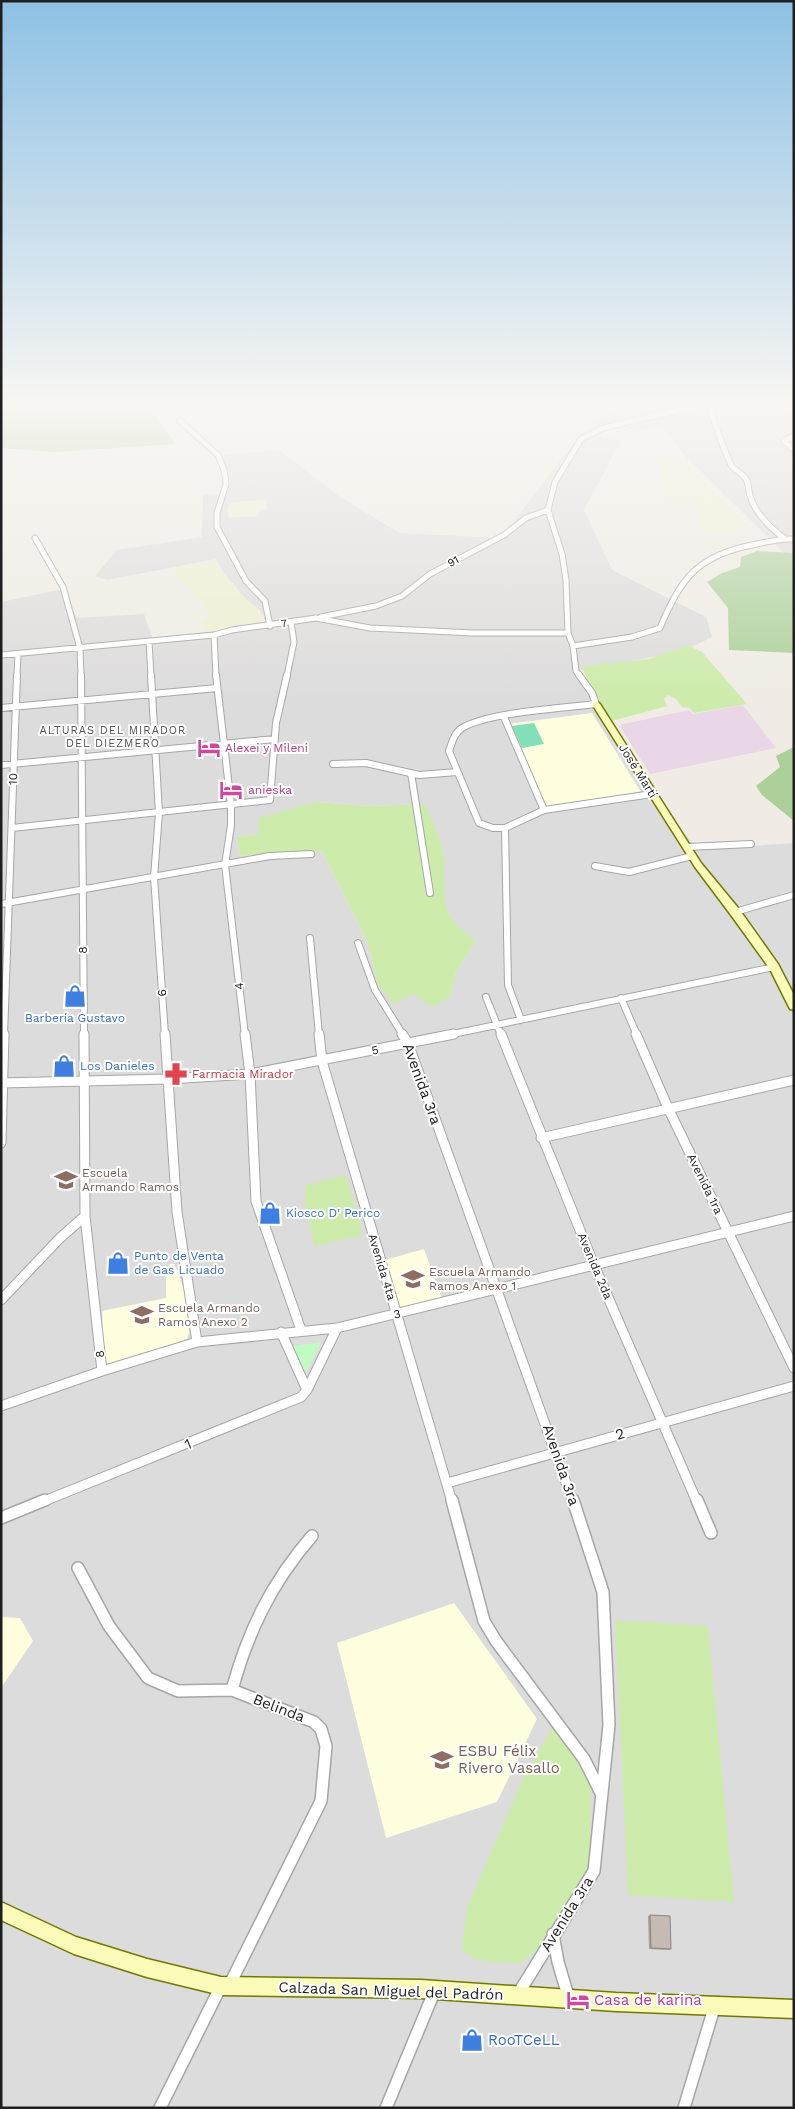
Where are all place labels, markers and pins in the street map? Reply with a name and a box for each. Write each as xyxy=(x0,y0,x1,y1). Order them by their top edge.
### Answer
hotel icon: Alexei y Mileni xyxy=(196,735,222,761)
place label: Alexei y Mileni xyxy=(225,741,308,755)
hotel icon: anieska xyxy=(218,777,244,803)
place label: anieska xyxy=(248,783,292,797)
shop icon: Barbería Gustavo xyxy=(62,983,88,1009)
place label: Barbería Gustavo xyxy=(25,1011,125,1025)
shop icon: Los Danieles xyxy=(51,1053,77,1079)
place label: Los Danieles xyxy=(80,1059,155,1073)
pharmacy icon: Farmacia Mirador xyxy=(163,1061,189,1087)
place label: Farmacia Mirador xyxy=(192,1067,294,1081)
place label: Escuela Armando Ramos xyxy=(82,1166,179,1194)
school or university icon: Escuela Armando Ramos xyxy=(53,1167,79,1193)
shop icon: Kiosco D' Perico xyxy=(257,1200,283,1226)
place label: Kiosco D' Perico xyxy=(286,1206,380,1220)
place label: Punto de Venta de Gas Licuado xyxy=(134,1249,224,1277)
shop icon: Punto de Venta de Gas Licuado xyxy=(105,1250,131,1276)
place label: Escuela Armando Ramos Anexo 1 xyxy=(429,1265,531,1293)
school or university icon: Escuela Armando Ramos Anexo 1 xyxy=(400,1266,426,1292)
place label: Escuela Armando Ramos Anexo 2 xyxy=(158,1301,260,1329)
school or university icon: Escuela Armando Ramos Anexo 2 xyxy=(129,1302,155,1328)
place label: ESBU Félix Rivero Vasallo xyxy=(458,1742,560,1777)
school or university icon: ESBU Félix Rivero Vasallo xyxy=(429,1747,455,1773)
hotel icon: Casa de karina xyxy=(565,1987,591,2013)
place label: Casa de karina xyxy=(594,1991,702,2009)
shop icon: RooTCeLL xyxy=(459,2027,485,2053)
place label: RooTCeLL xyxy=(488,2031,560,2049)

